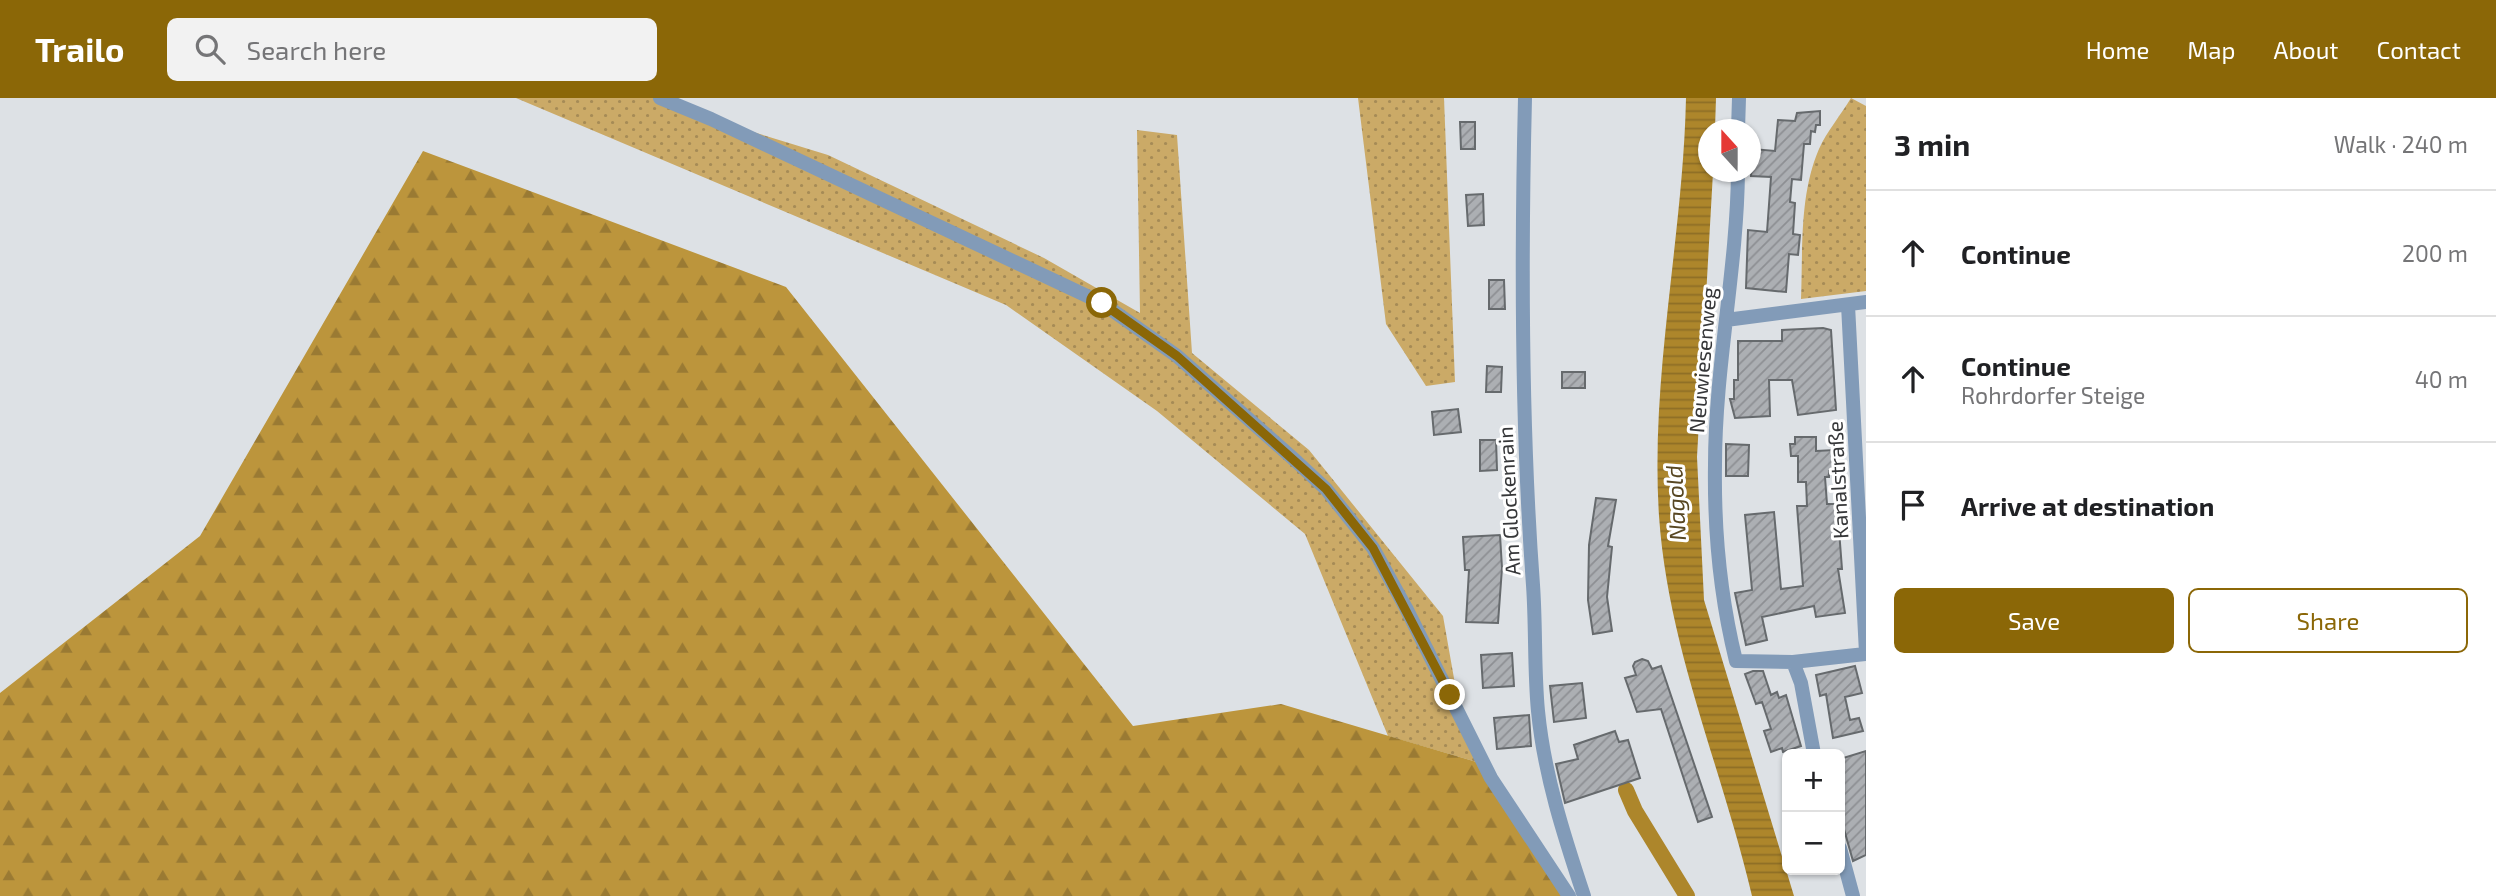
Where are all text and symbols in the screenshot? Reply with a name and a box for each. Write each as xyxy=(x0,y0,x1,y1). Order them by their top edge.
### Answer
search box xyxy=(167,18,657,81)
text: Trailo xyxy=(35,29,125,69)
icon: search xyxy=(191,30,229,68)
text: Search here xyxy=(247,34,386,65)
text: Home xyxy=(2086,35,2149,64)
text: Map xyxy=(2187,35,2235,64)
text: About xyxy=(2273,35,2339,64)
text: Contact xyxy=(2377,35,2461,64)
north arrow xyxy=(1698,119,1761,182)
text: 3 min xyxy=(1894,126,1970,162)
text: Walk · 240 m xyxy=(2334,130,2468,158)
icon: ahead xyxy=(1894,234,1932,272)
text: Continue xyxy=(1961,238,2071,269)
text: 200 m xyxy=(2402,239,2468,267)
street label: Neuwiesenweg xyxy=(1683,286,1721,434)
route start xyxy=(1086,287,1117,318)
text: Continue xyxy=(1961,350,2071,381)
icon: ahead xyxy=(1894,360,1932,398)
text: 40 m xyxy=(2415,365,2468,393)
text: Rohrdorfer Steige xyxy=(1961,381,2145,409)
street label: Kanalstraße xyxy=(1821,420,1853,540)
street label: Am Glockenrain xyxy=(1492,426,1524,576)
water label: Nagold xyxy=(1659,465,1691,541)
icon: arrive xyxy=(1894,486,1932,524)
text: Arrive at destination xyxy=(1961,490,2214,521)
button: Save xyxy=(1894,588,2174,653)
button: Share xyxy=(2188,588,2468,653)
route end xyxy=(1434,679,1465,710)
map controls xyxy=(1782,749,1845,875)
button: + xyxy=(1782,749,1845,812)
button: − xyxy=(1782,812,1845,875)

